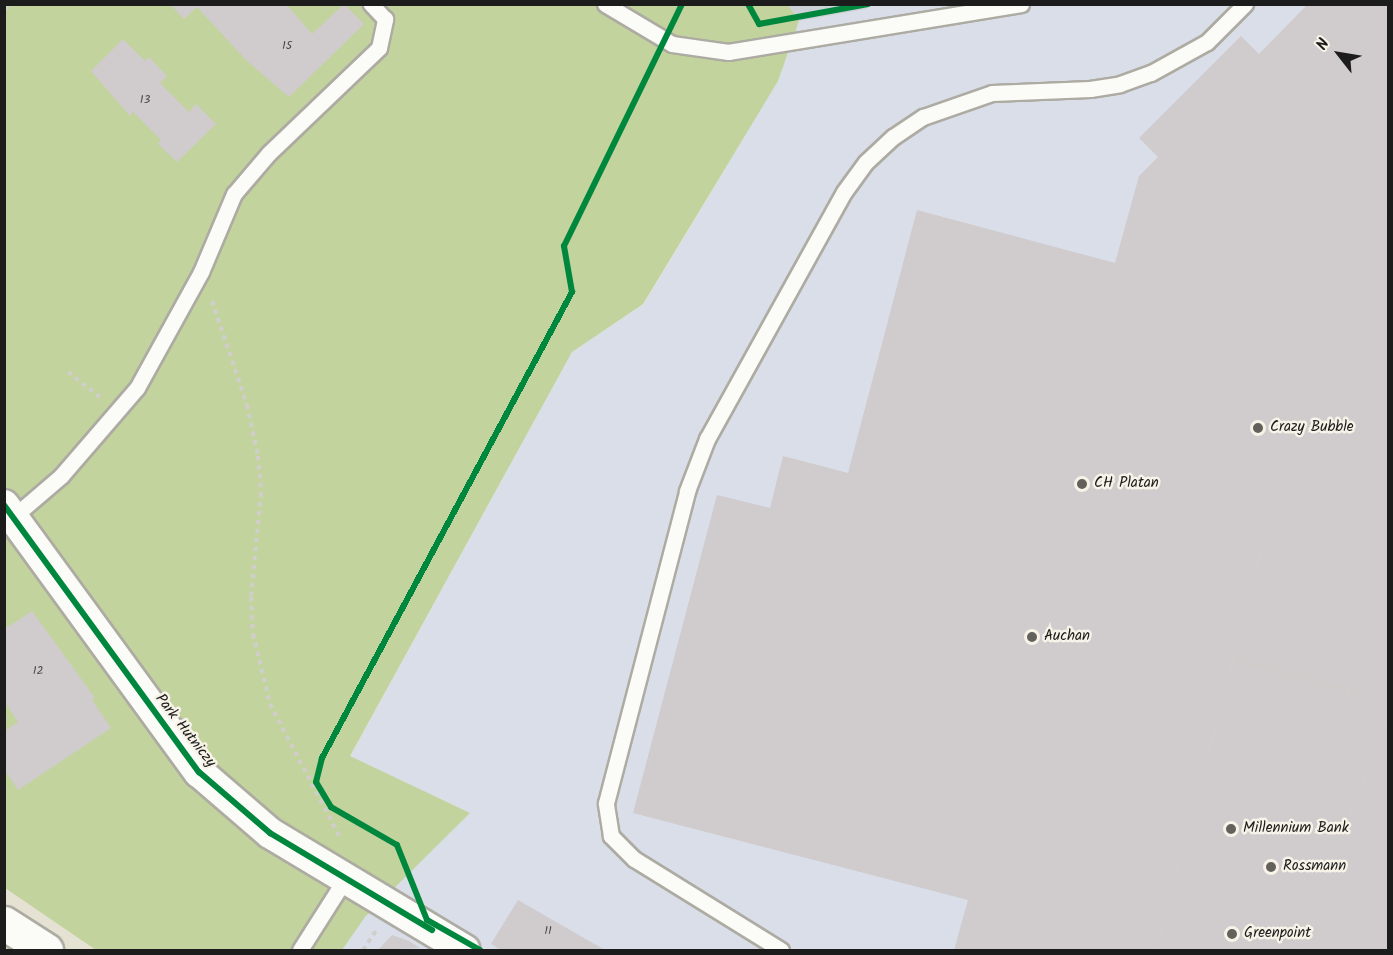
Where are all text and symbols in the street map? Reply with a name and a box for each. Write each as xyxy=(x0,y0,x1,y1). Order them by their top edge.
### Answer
north arrow xyxy=(1309,24,1369,84)
text: N xyxy=(1310,34,1336,55)
house number: 15 xyxy=(282,39,292,53)
house number: 13 xyxy=(140,93,150,107)
place label: Crazy Bubble xyxy=(1270,419,1354,437)
marker: Crazy Bubble xyxy=(1251,421,1265,435)
place label: CH Platan xyxy=(1094,475,1159,493)
marker: CH Platan xyxy=(1075,477,1089,491)
place label: Auchan xyxy=(1044,628,1090,646)
marker: Auchan xyxy=(1025,630,1039,644)
house number: 12 xyxy=(33,664,43,678)
street label: Park Hutniczy xyxy=(151,691,219,771)
place label: Millennium Bank xyxy=(1243,820,1349,838)
marker: Millennium Bank xyxy=(1224,822,1238,836)
place label: Rossmann xyxy=(1283,858,1346,876)
marker: Rossmann xyxy=(1264,860,1278,874)
house number: 11 xyxy=(544,924,552,938)
place label: Greenpoint xyxy=(1244,925,1311,943)
marker: Greenpoint xyxy=(1225,927,1239,941)

